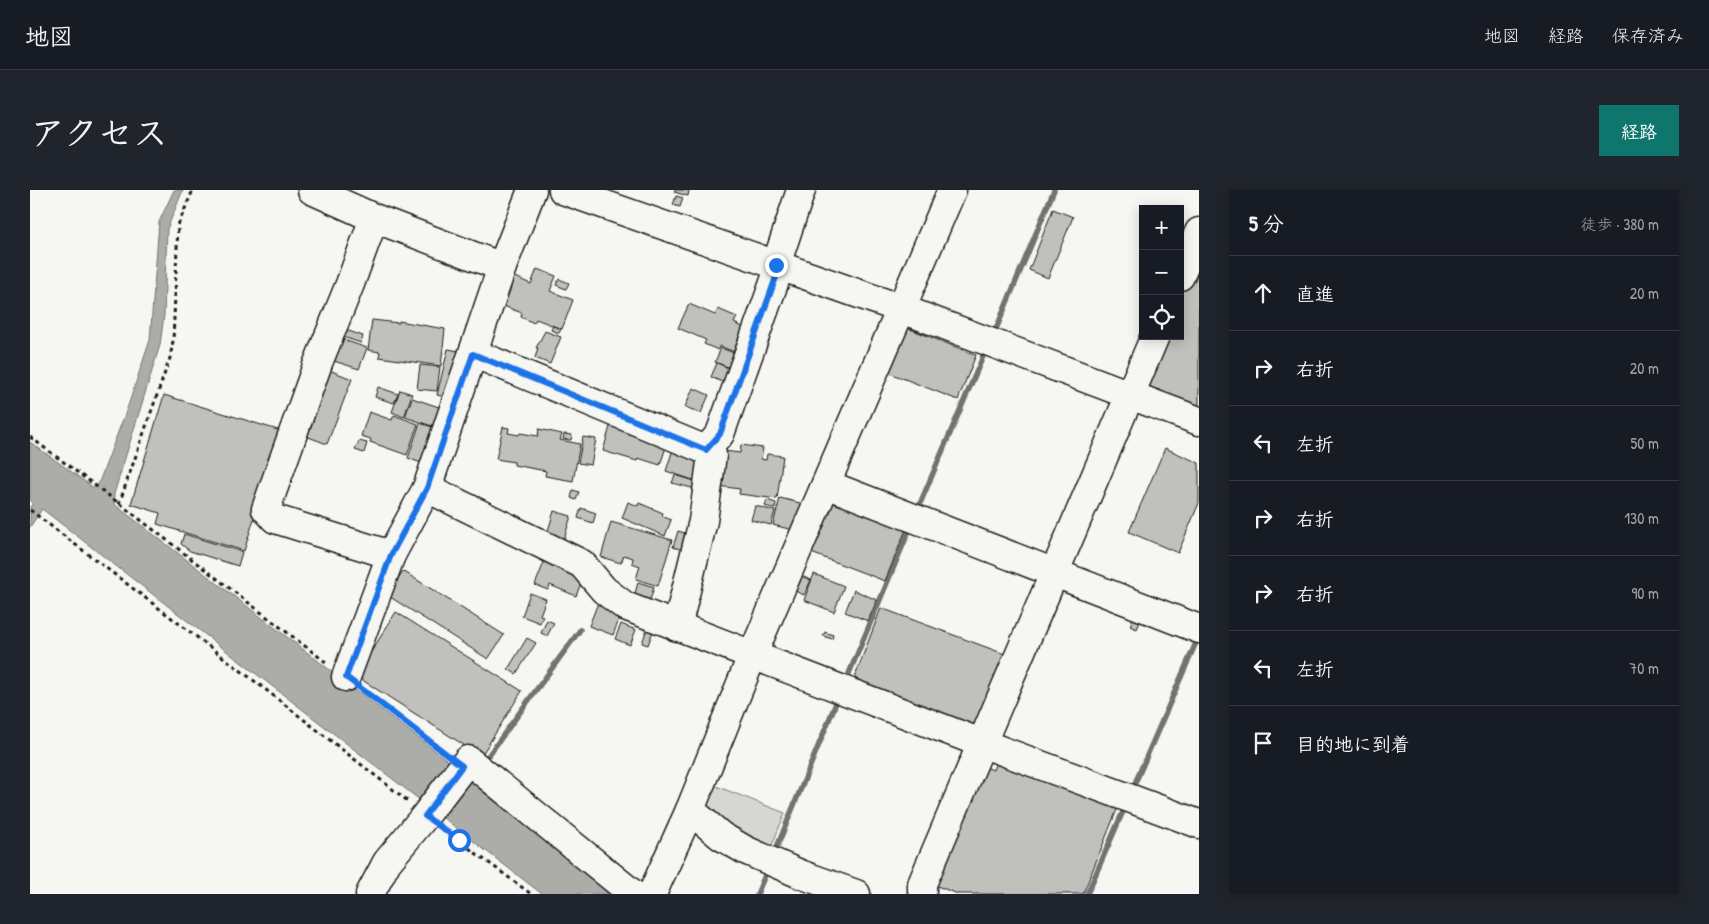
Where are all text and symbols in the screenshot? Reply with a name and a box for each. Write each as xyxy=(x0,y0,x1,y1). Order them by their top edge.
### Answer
text: 地図 xyxy=(25,20,73,52)
text: 地図 xyxy=(1484,23,1520,48)
text: 経路 xyxy=(1548,23,1584,48)
text: 保存済み xyxy=(1612,23,1684,48)
button: 経路 xyxy=(1599,105,1679,156)
text: アクセス xyxy=(30,109,168,156)
map controls xyxy=(1139,205,1184,340)
button: + xyxy=(1139,205,1184,250)
text: 5 分 xyxy=(1249,209,1284,238)
text: 徒歩 · 380 m xyxy=(1581,213,1659,235)
button: − xyxy=(1139,250,1184,295)
route end xyxy=(765,254,788,277)
icon: ahead xyxy=(1249,279,1277,307)
text: 直進 xyxy=(1296,281,1334,307)
text: 20 m xyxy=(1630,282,1659,304)
button: locate xyxy=(1139,295,1184,340)
icon: right xyxy=(1249,354,1277,382)
text: 右折 xyxy=(1296,356,1334,382)
text: 20 m xyxy=(1630,357,1659,379)
icon: left xyxy=(1249,429,1277,457)
text: 左折 xyxy=(1296,431,1334,457)
text: 50 m xyxy=(1631,432,1659,454)
icon: right xyxy=(1249,504,1277,532)
text: 右折 xyxy=(1296,506,1334,532)
text: 130 m xyxy=(1624,507,1659,529)
icon: right xyxy=(1249,579,1277,607)
text: 右折 xyxy=(1296,581,1334,607)
text: 90 m xyxy=(1631,582,1659,604)
icon: left xyxy=(1249,654,1277,682)
text: 左折 xyxy=(1296,656,1334,682)
text: 70 m xyxy=(1629,657,1659,679)
icon: arrive xyxy=(1249,729,1277,757)
text: 目的地に到着 xyxy=(1296,731,1410,757)
route start xyxy=(448,829,471,852)

